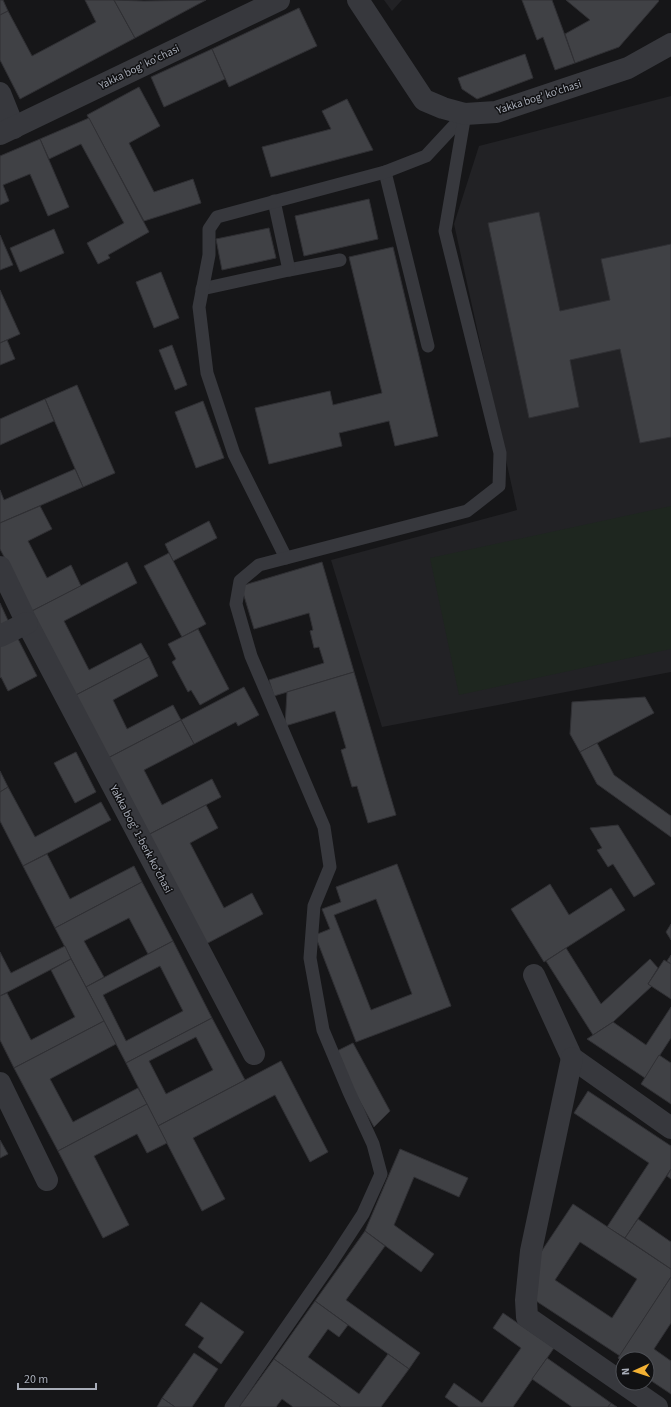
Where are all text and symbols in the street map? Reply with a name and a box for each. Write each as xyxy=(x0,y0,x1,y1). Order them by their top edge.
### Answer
street label: Yakka bog' ko'chasi xyxy=(95,41,182,94)
street label: Yakka bog' ko'chasi xyxy=(494,76,583,118)
street label: Yakka bogʻ 1-berk koʻchasi xyxy=(106,781,176,896)
north arrow xyxy=(615,1351,655,1391)
scale bar xyxy=(18,1365,96,1391)
text: N xyxy=(618,1367,633,1376)
text: 20 m xyxy=(24,1371,48,1388)

